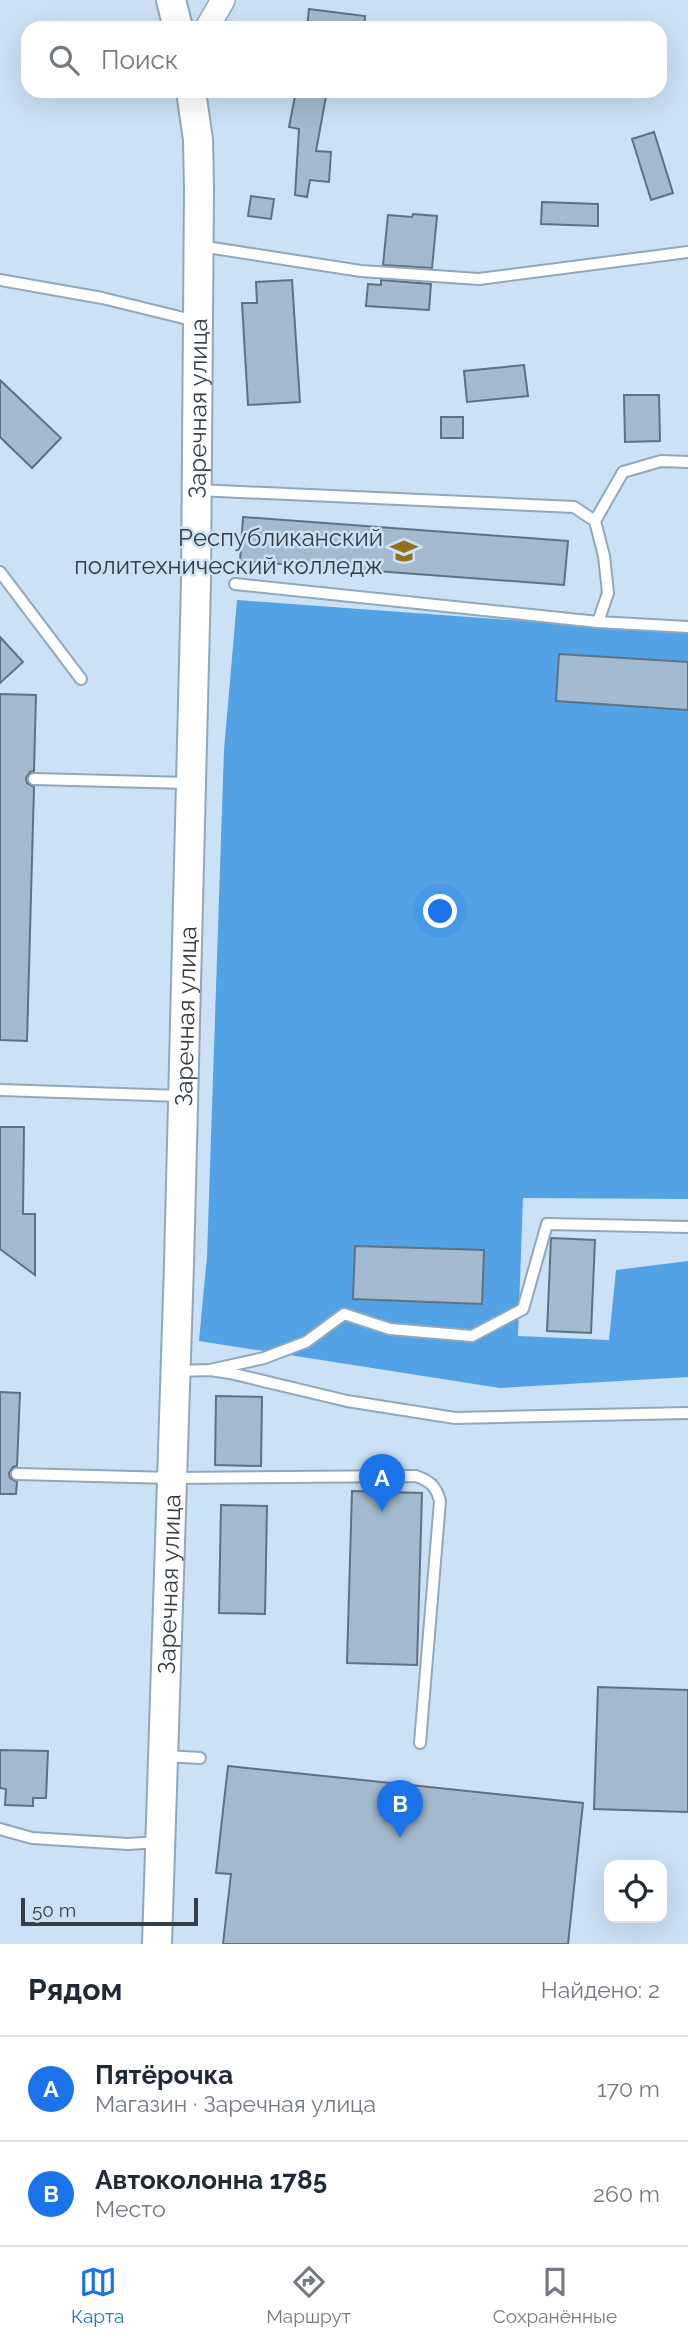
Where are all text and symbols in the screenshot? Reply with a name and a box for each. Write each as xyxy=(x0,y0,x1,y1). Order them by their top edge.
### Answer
search box xyxy=(21,21,667,98)
icon: search xyxy=(45,41,83,79)
text: Поиск xyxy=(101,45,178,75)
street label: Заречная улица xyxy=(182,318,213,499)
place label: Республиканский политехнический колледж xyxy=(74,523,383,580)
school or university icon: Республиканский политехнический колледж xyxy=(389,536,419,566)
your location xyxy=(423,894,457,928)
street label: Заречная улица xyxy=(168,926,202,1107)
pin: A xyxy=(359,1454,405,1512)
street label: Заречная улица xyxy=(151,1494,186,1675)
pin: B xyxy=(377,1780,423,1838)
map controls xyxy=(604,1860,667,1923)
button: locate xyxy=(604,1860,667,1923)
scale bar xyxy=(21,1895,198,1927)
text: 50 m xyxy=(32,1899,76,1921)
text: Рядом xyxy=(28,1972,122,2007)
text: Найдено: 2 xyxy=(541,1976,660,2003)
text: Пятёрочка xyxy=(95,2060,233,2090)
text: A xyxy=(43,2075,59,2102)
text: 170 m xyxy=(597,2075,660,2102)
text: Магазин · Заречная улица xyxy=(95,2090,376,2117)
text: Автоколонна 1785 xyxy=(95,2165,327,2195)
text: B xyxy=(43,2180,59,2207)
text: 260 m xyxy=(593,2180,660,2207)
text: Место xyxy=(95,2195,166,2222)
tab: Карта xyxy=(71,2263,124,2327)
tab: Маршрут xyxy=(266,2263,351,2327)
tab: Сохранённые xyxy=(493,2263,617,2327)

